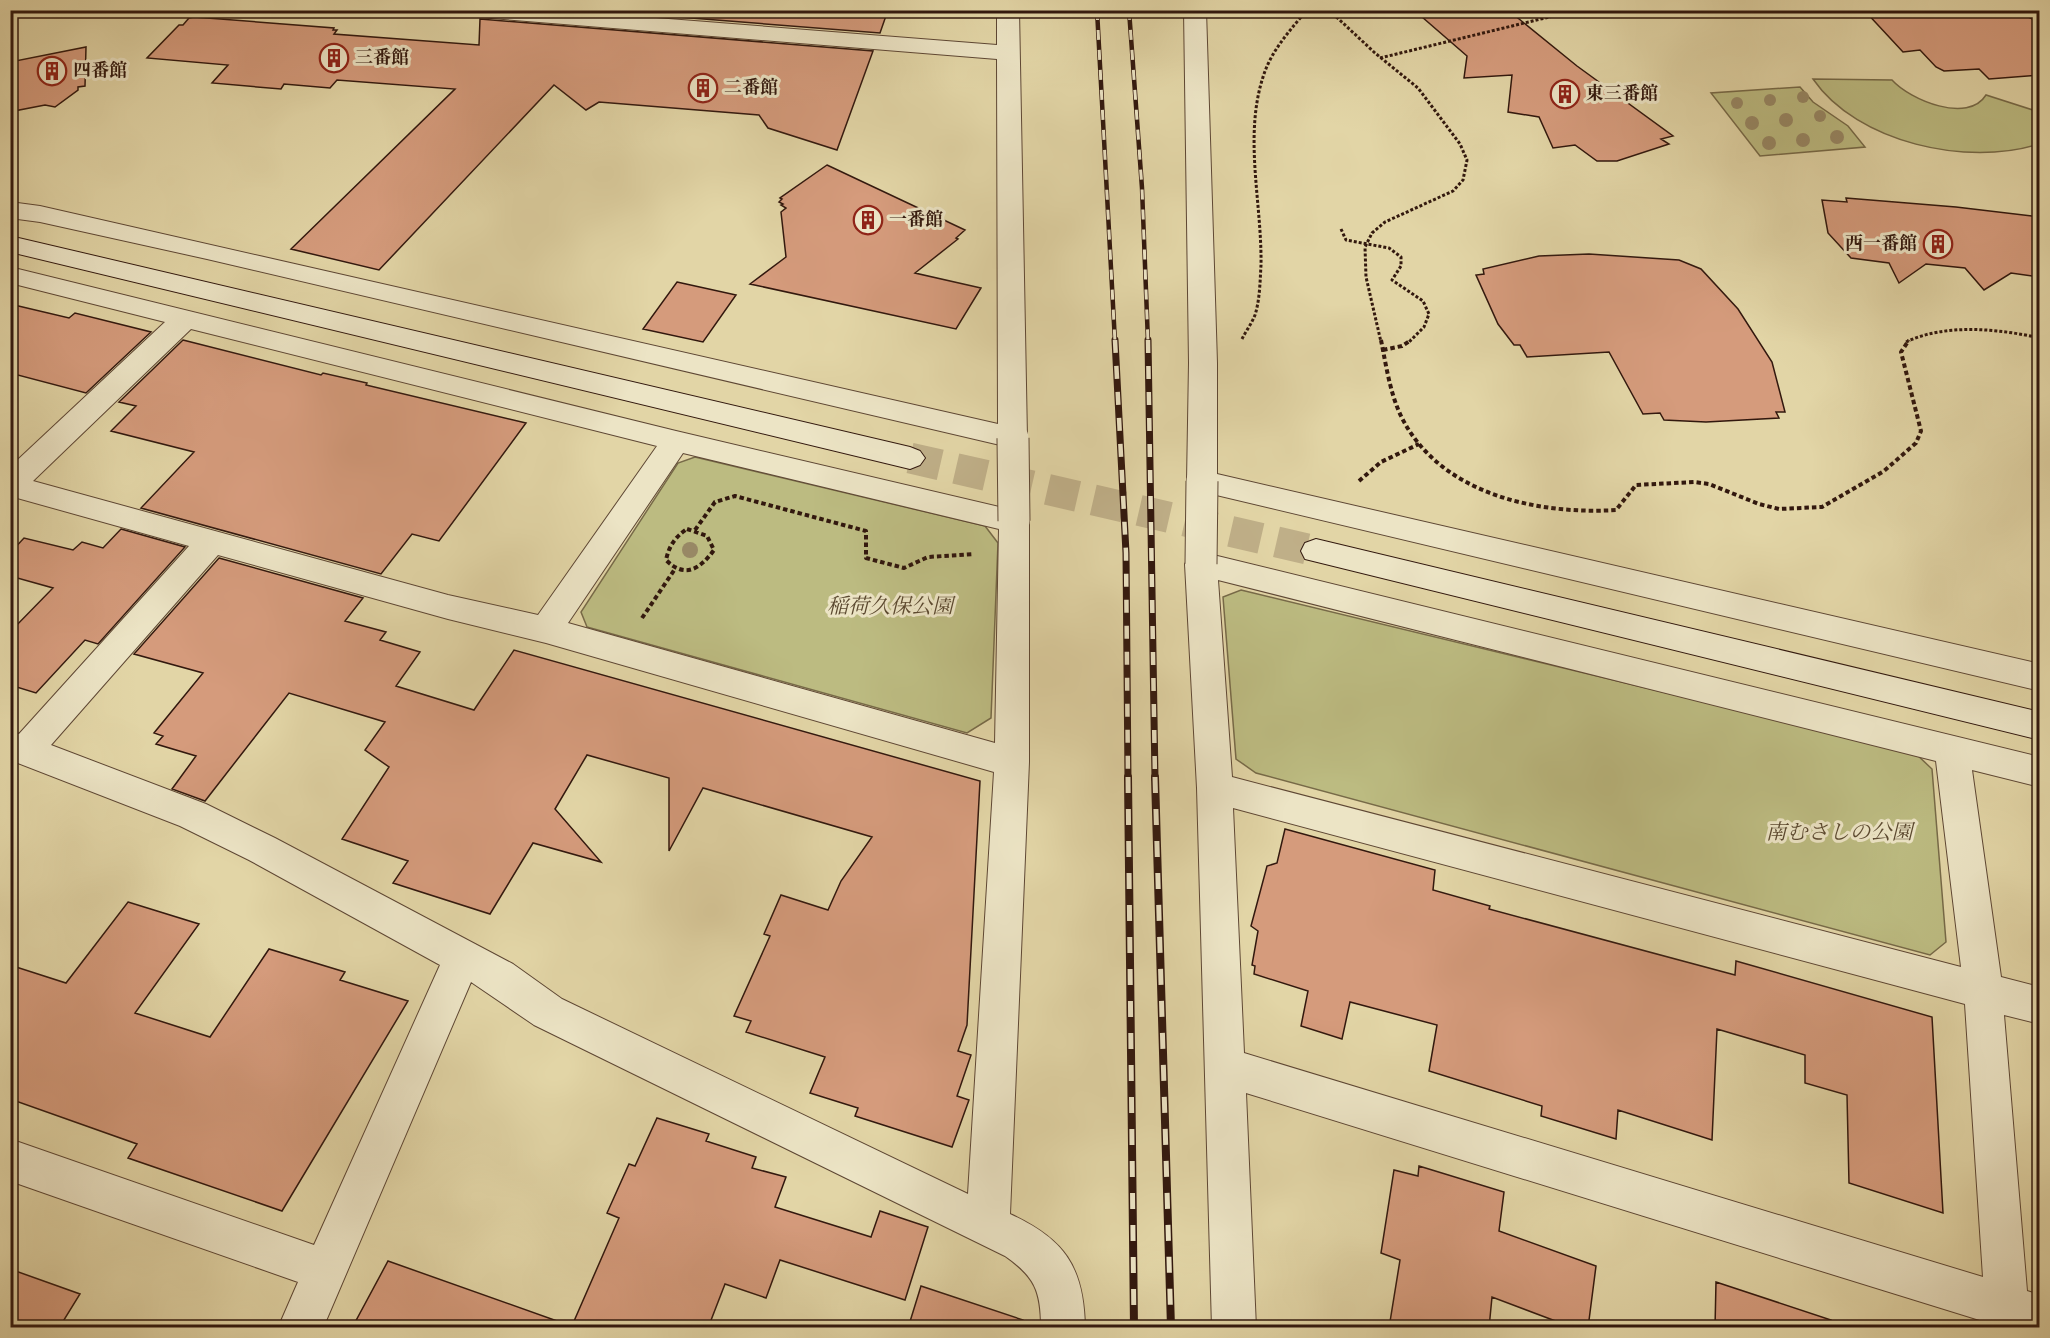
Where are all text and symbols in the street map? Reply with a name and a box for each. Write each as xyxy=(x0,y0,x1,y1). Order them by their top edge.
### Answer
building icon: 三番館 xyxy=(318,42,350,74)
place label: 三番館 xyxy=(355,47,409,67)
building icon: 四番館 xyxy=(36,55,68,87)
place label: 四番館 xyxy=(73,60,127,80)
building icon: 二番館 xyxy=(687,72,719,104)
place label: 二番館 xyxy=(724,77,778,97)
building icon: 東三番館 xyxy=(1549,78,1581,110)
place label: 東三番館 xyxy=(1586,83,1658,103)
building icon: 一番館 xyxy=(852,204,884,236)
place label: 一番館 xyxy=(889,209,943,229)
building icon: 西一番館 xyxy=(1922,228,1954,260)
place label: 西一番館 xyxy=(1845,233,1917,253)
park label: 稲荷久保公園 xyxy=(827,595,956,618)
park label: 南むさしの公園 xyxy=(1766,821,1915,844)

